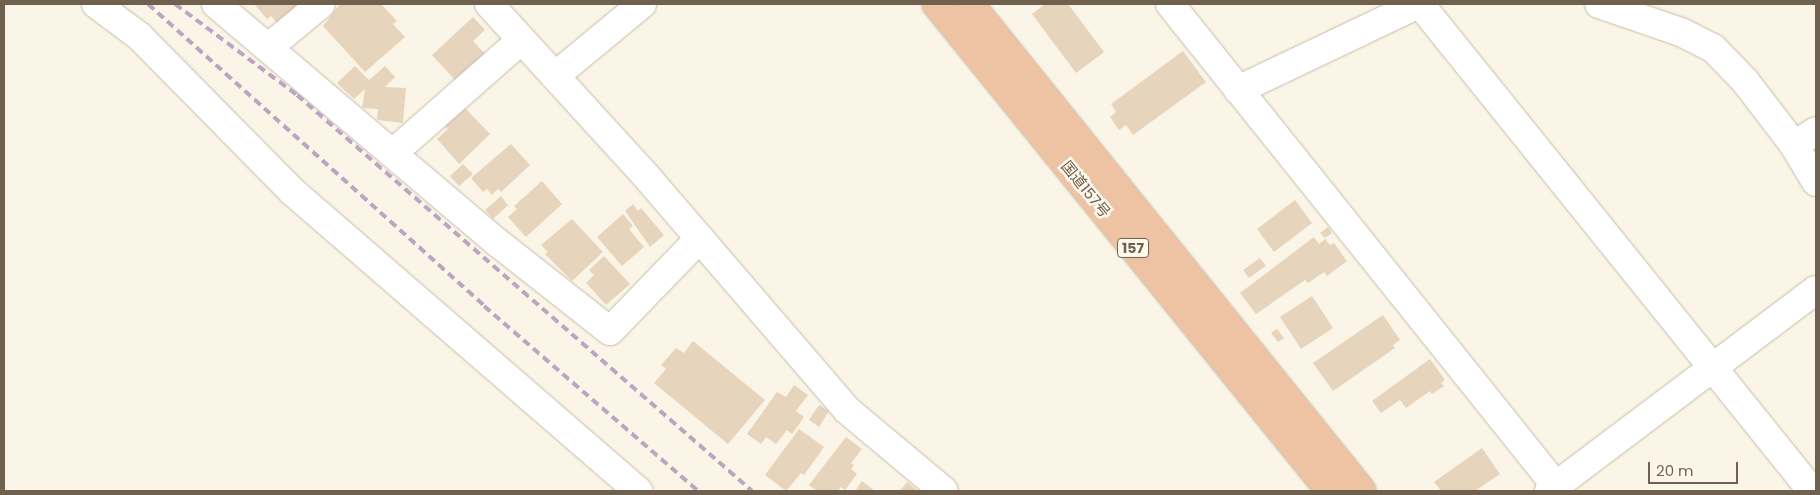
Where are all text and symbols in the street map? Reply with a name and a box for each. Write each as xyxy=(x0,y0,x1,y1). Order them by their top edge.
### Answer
street label: 国道157号 xyxy=(1058,157,1114,221)
road number: 157 xyxy=(1117,237,1149,260)
scale bar xyxy=(1650,452,1740,484)
text: 20 m xyxy=(1656,460,1694,481)

